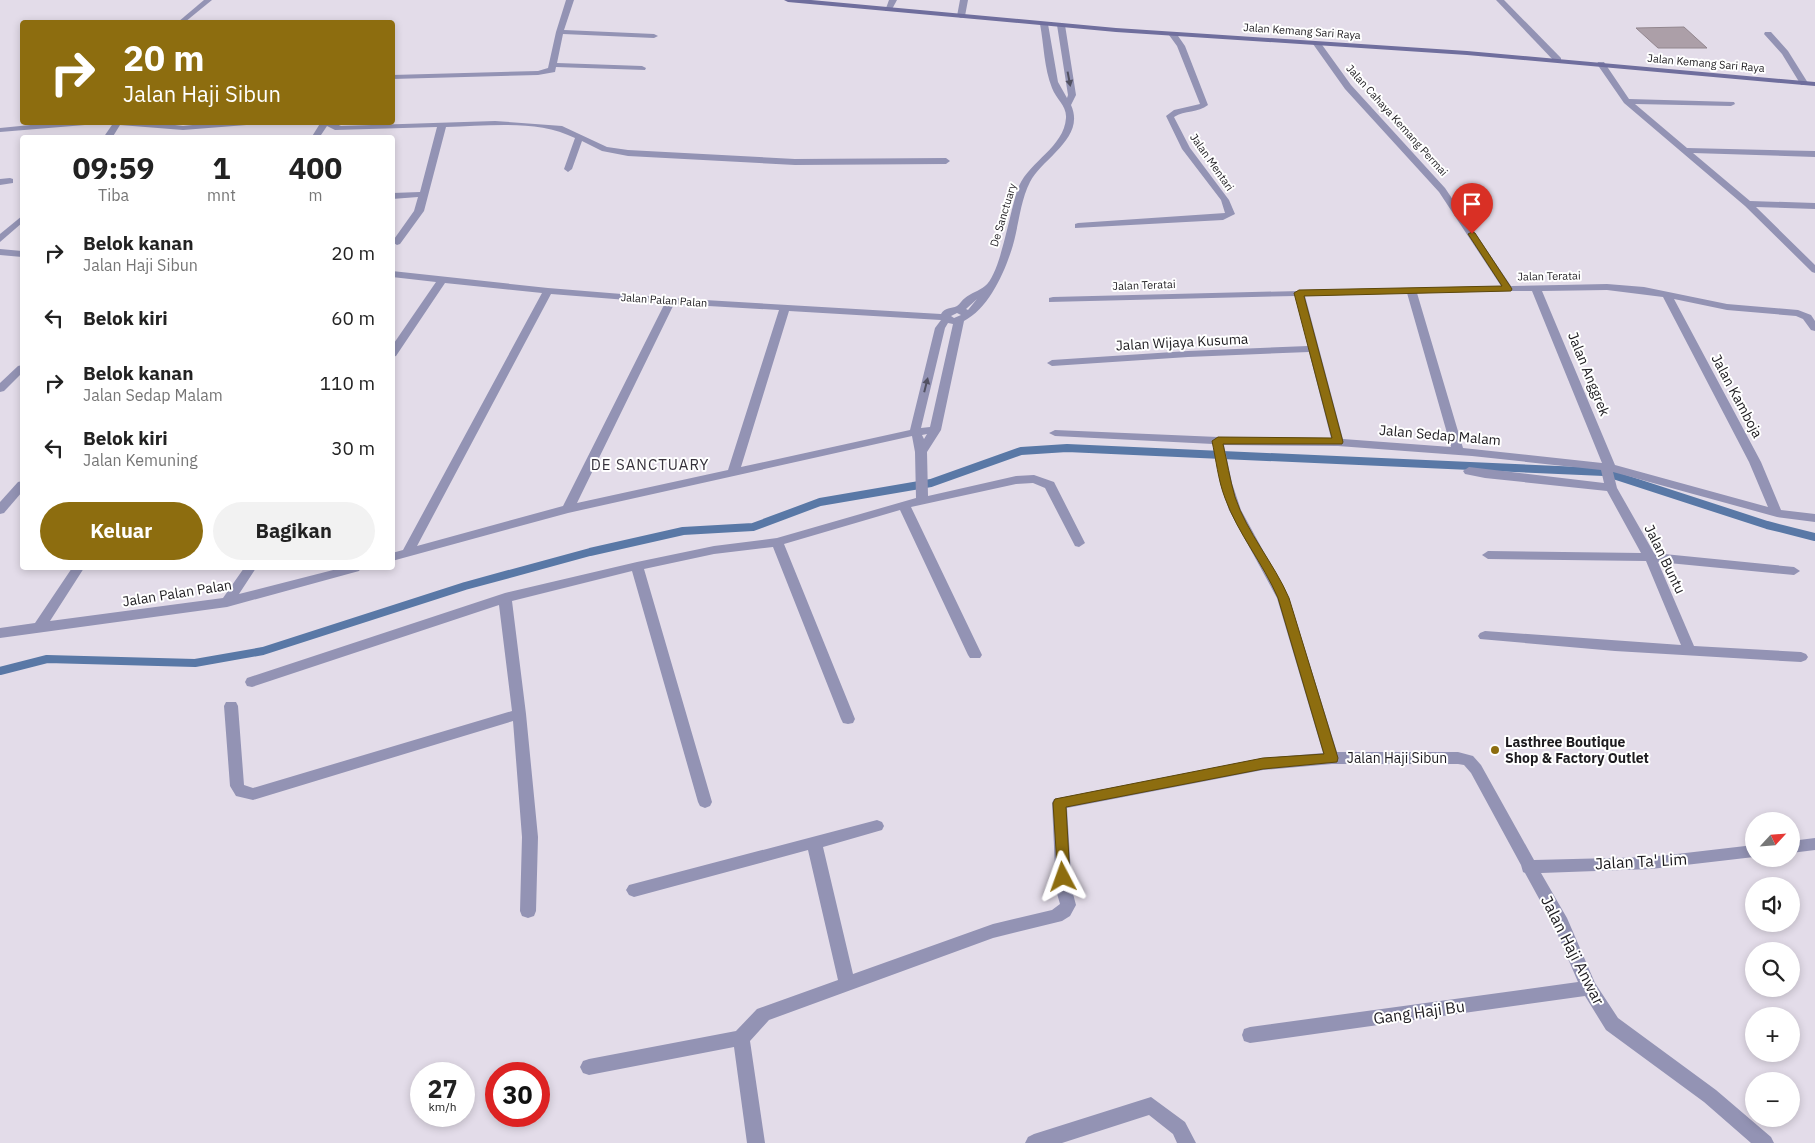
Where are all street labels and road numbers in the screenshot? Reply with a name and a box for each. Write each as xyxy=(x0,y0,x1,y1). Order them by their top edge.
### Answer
street label: Jalan Kemang Sari Raya xyxy=(1243,20,1361,42)
street label: Jalan Kemang Sari Raya xyxy=(1647,51,1765,75)
street label: Jalan Cahaya Kemang Permai xyxy=(1343,61,1451,179)
street label: Jalan Mentari xyxy=(1187,131,1237,193)
street label: De Sanctuary xyxy=(987,181,1019,248)
street label: Jalan Teratai xyxy=(1517,268,1581,284)
street label: Jalan Teratai xyxy=(1112,277,1176,293)
street label: Jalan Palan Palan xyxy=(620,290,708,310)
street label: Jalan Anggrek xyxy=(1564,329,1614,419)
street label: Jalan Wijaya Kusuma xyxy=(1115,330,1249,354)
street label: Jalan Kamboja xyxy=(1707,351,1767,441)
street label: Jalan Sedap Malam xyxy=(1378,421,1502,449)
street label: Jalan Buntu xyxy=(1640,521,1690,597)
street label: Jalan Palan Palan xyxy=(121,575,233,611)
street label: Jalan Haji Sibun xyxy=(1347,749,1447,767)
street label: Jalan Ta' Lim xyxy=(1594,849,1688,873)
street label: Jalan Haji Anwar xyxy=(1537,892,1609,1008)
street label: Gang Haji Bu xyxy=(1372,996,1466,1028)

